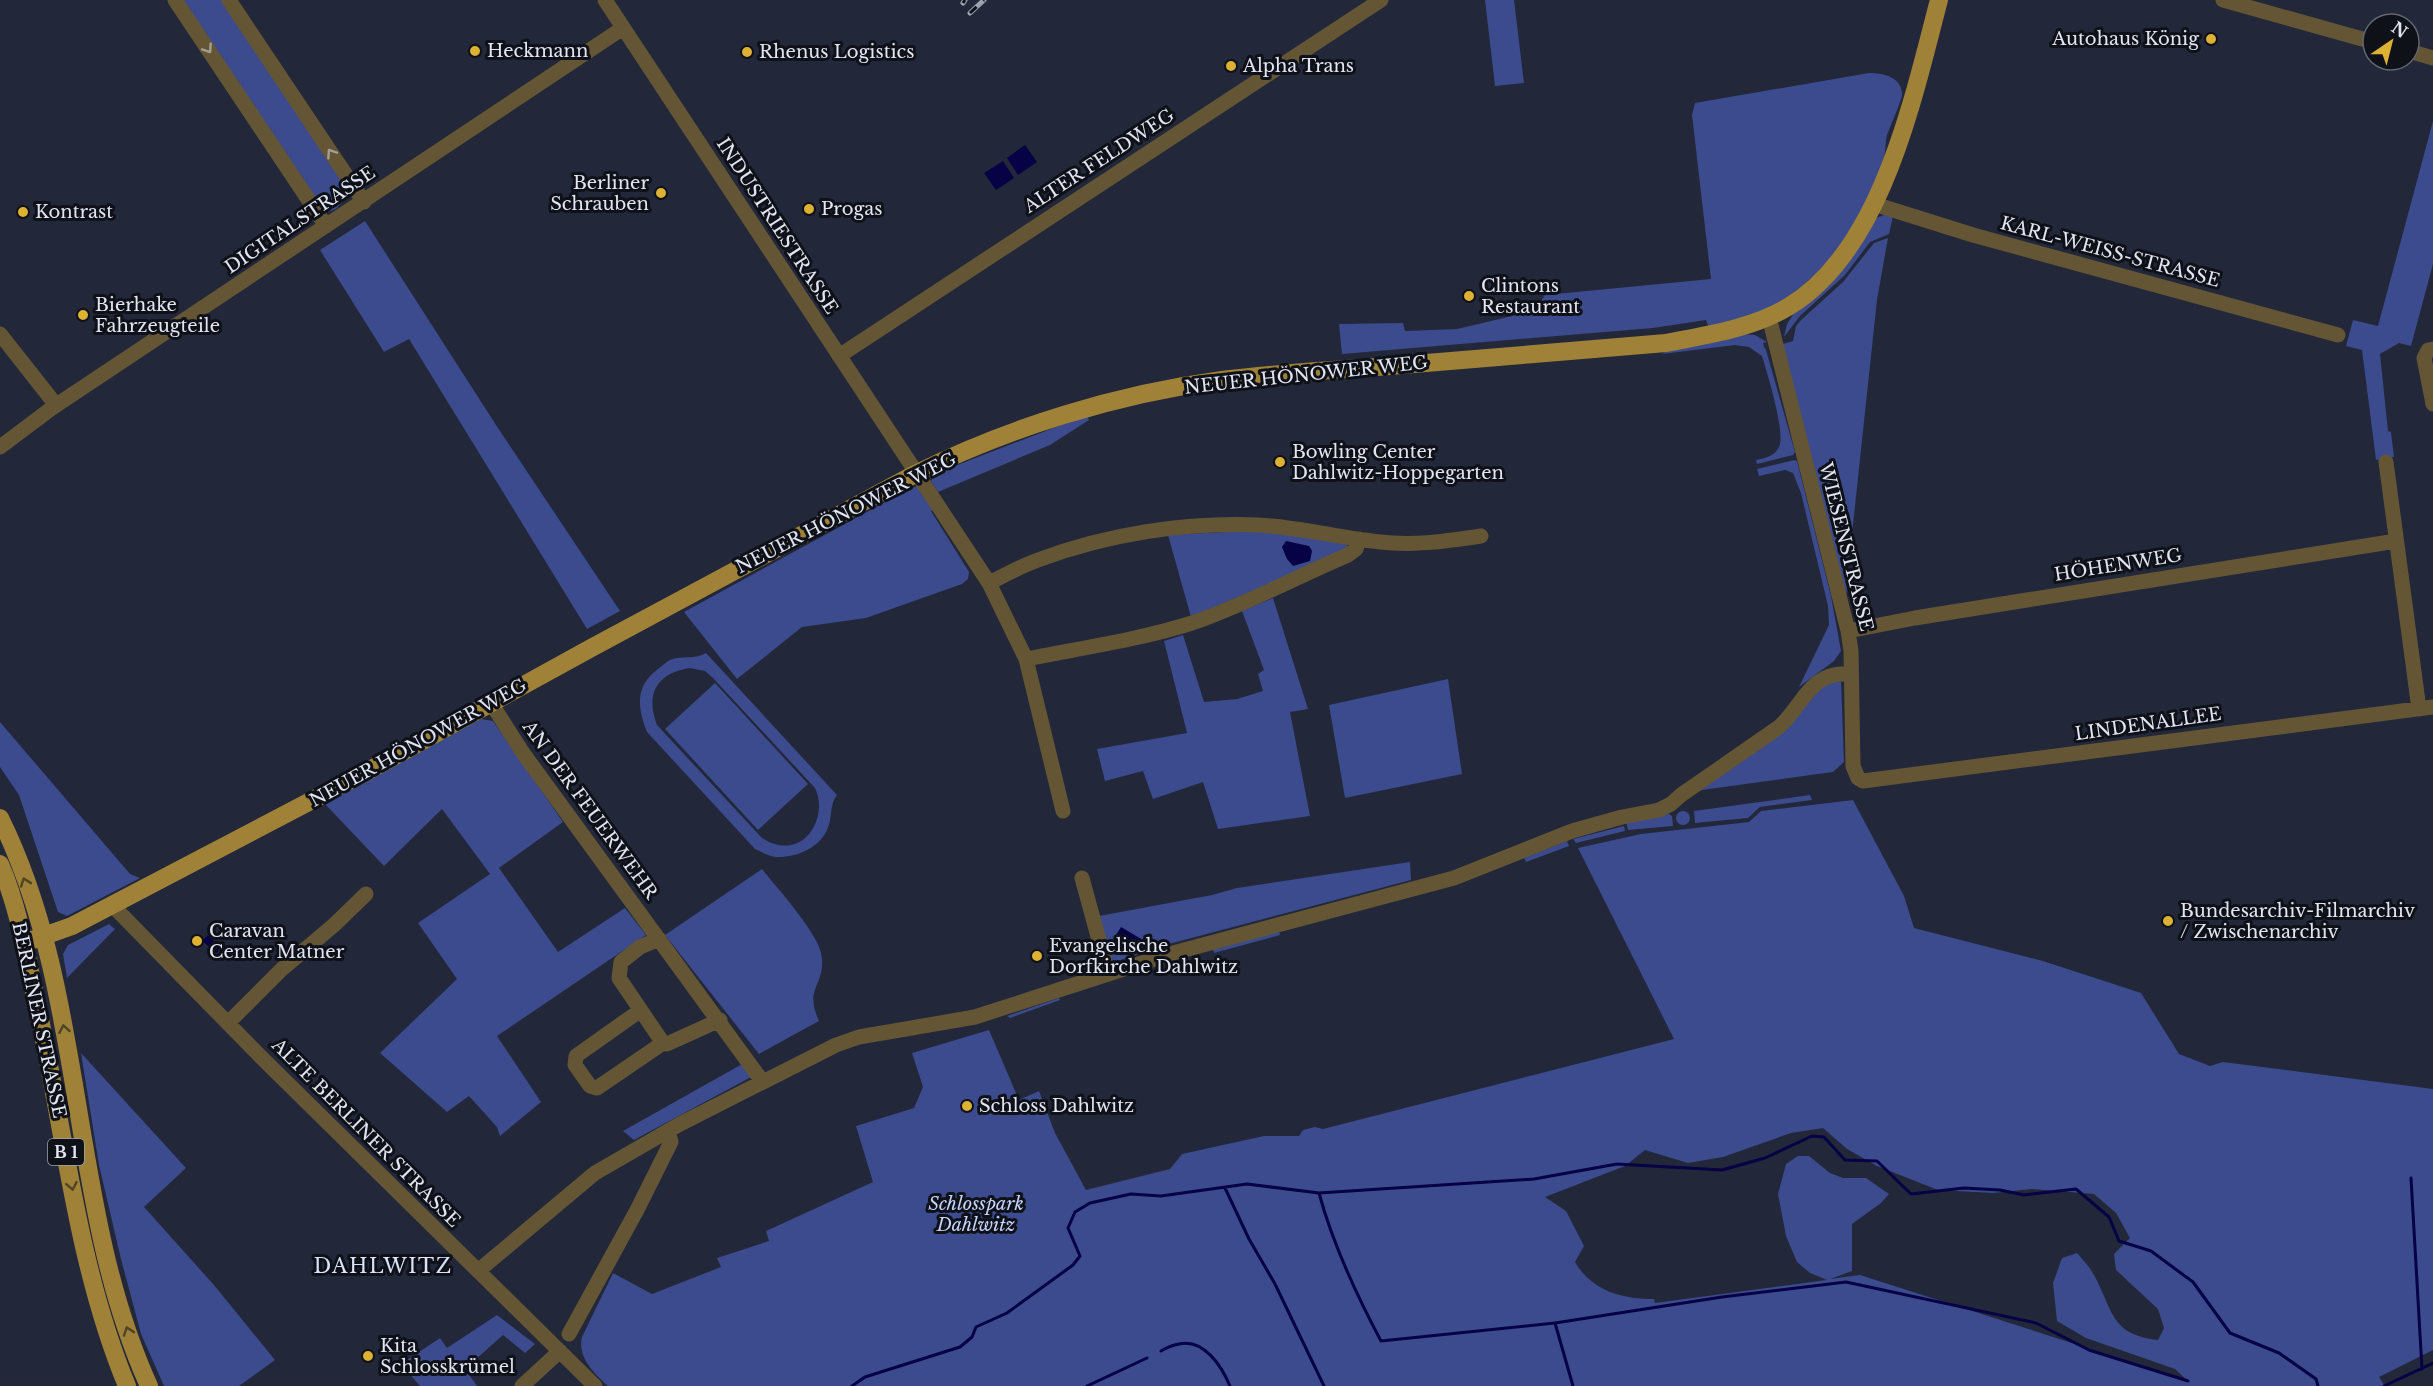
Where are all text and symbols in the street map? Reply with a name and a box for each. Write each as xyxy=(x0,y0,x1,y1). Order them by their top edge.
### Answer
north arrow xyxy=(2361,12,2421,72)
text: N xyxy=(2388,17,2412,42)
place label: Autohaus König xyxy=(2051,28,2199,50)
marker: Autohaus König xyxy=(2204,32,2218,46)
place label: Heckmann xyxy=(487,40,588,62)
place label: Rhenus Logistics xyxy=(759,41,914,63)
one-way arrow xyxy=(201,42,212,53)
marker: Heckmann xyxy=(468,44,482,58)
marker: Rhenus Logistics xyxy=(740,45,754,59)
place label: Alpha Trans xyxy=(1242,55,1354,77)
marker: Alpha Trans xyxy=(1224,59,1238,73)
street label: ALTER FELDWEG xyxy=(1019,104,1179,218)
street label: INDUSTRIESTRASSE xyxy=(712,134,842,318)
one-way arrow xyxy=(327,149,338,160)
street label: DIGITALSTRASSE xyxy=(221,162,379,278)
place label: Berliner Schrauben xyxy=(550,172,649,215)
marker: Berliner Schrauben xyxy=(654,186,668,200)
place label: Progas xyxy=(821,198,882,220)
place label: Kontrast xyxy=(35,201,113,223)
marker: Progas xyxy=(802,202,816,216)
marker: Kontrast xyxy=(16,205,30,219)
street label: KARL-WEISS-STRASSE xyxy=(1998,212,2222,292)
place label: Clintons Restaurant xyxy=(1481,275,1580,318)
marker: Clintons Restaurant xyxy=(1462,289,1476,303)
place label: Bierhake Fahrzeugteile xyxy=(95,294,220,337)
marker: Bierhake Fahrzeugteile xyxy=(76,308,90,322)
street label: NEUER HÖNOWER WEG xyxy=(1183,350,1429,399)
place label: Bowling Center Dahlwitz-Hoppegarten xyxy=(1292,441,1504,484)
street label: NEUER HÖNOWER WEG xyxy=(732,447,960,578)
marker: Bowling Center Dahlwitz-Hoppegarten xyxy=(1273,455,1287,469)
street label: WIESENSTRASSE xyxy=(1814,460,1878,634)
street label: HÖHENWEG xyxy=(2052,543,2184,586)
street label: NEUER HÖNOWER WEG xyxy=(305,673,531,812)
street label: LINDENALLEE xyxy=(2073,703,2223,745)
street label: AN DER FEUERWEHR xyxy=(517,716,663,904)
one-way arrow xyxy=(20,877,32,888)
place label: Bundesarchiv-Filmarchiv / Zwischenarchiv xyxy=(2180,900,2415,943)
marker: Bundesarchiv-Filmarchiv / Zwischenarchiv xyxy=(2161,914,2175,928)
street label: BERLINER STRASSE xyxy=(7,920,71,1120)
place label: Caravan Center Matner xyxy=(209,920,345,963)
marker: Caravan Center Matner xyxy=(190,934,204,948)
place label: Evangelische Dorfkirche Dahlwitz xyxy=(1049,935,1238,978)
marker: Evangelische Dorfkirche Dahlwitz xyxy=(1030,949,1044,963)
one-way arrow xyxy=(59,1024,71,1034)
street label: ALTE BERLINER STRASSE xyxy=(266,1033,465,1232)
place label: Schloss Dahlwitz xyxy=(979,1095,1134,1117)
marker: Schloss Dahlwitz xyxy=(960,1099,974,1113)
road number: B 1 xyxy=(48,1139,84,1165)
one-way arrow xyxy=(65,1180,78,1190)
park label: Schlosspark Dahlwitz xyxy=(928,1193,1024,1236)
district label: DAHLWITZ xyxy=(313,1254,453,1278)
one-way arrow xyxy=(122,1327,135,1337)
place label: Kita Schlosskrümel xyxy=(380,1335,515,1378)
marker: Kita Schlosskrümel xyxy=(361,1349,375,1363)

